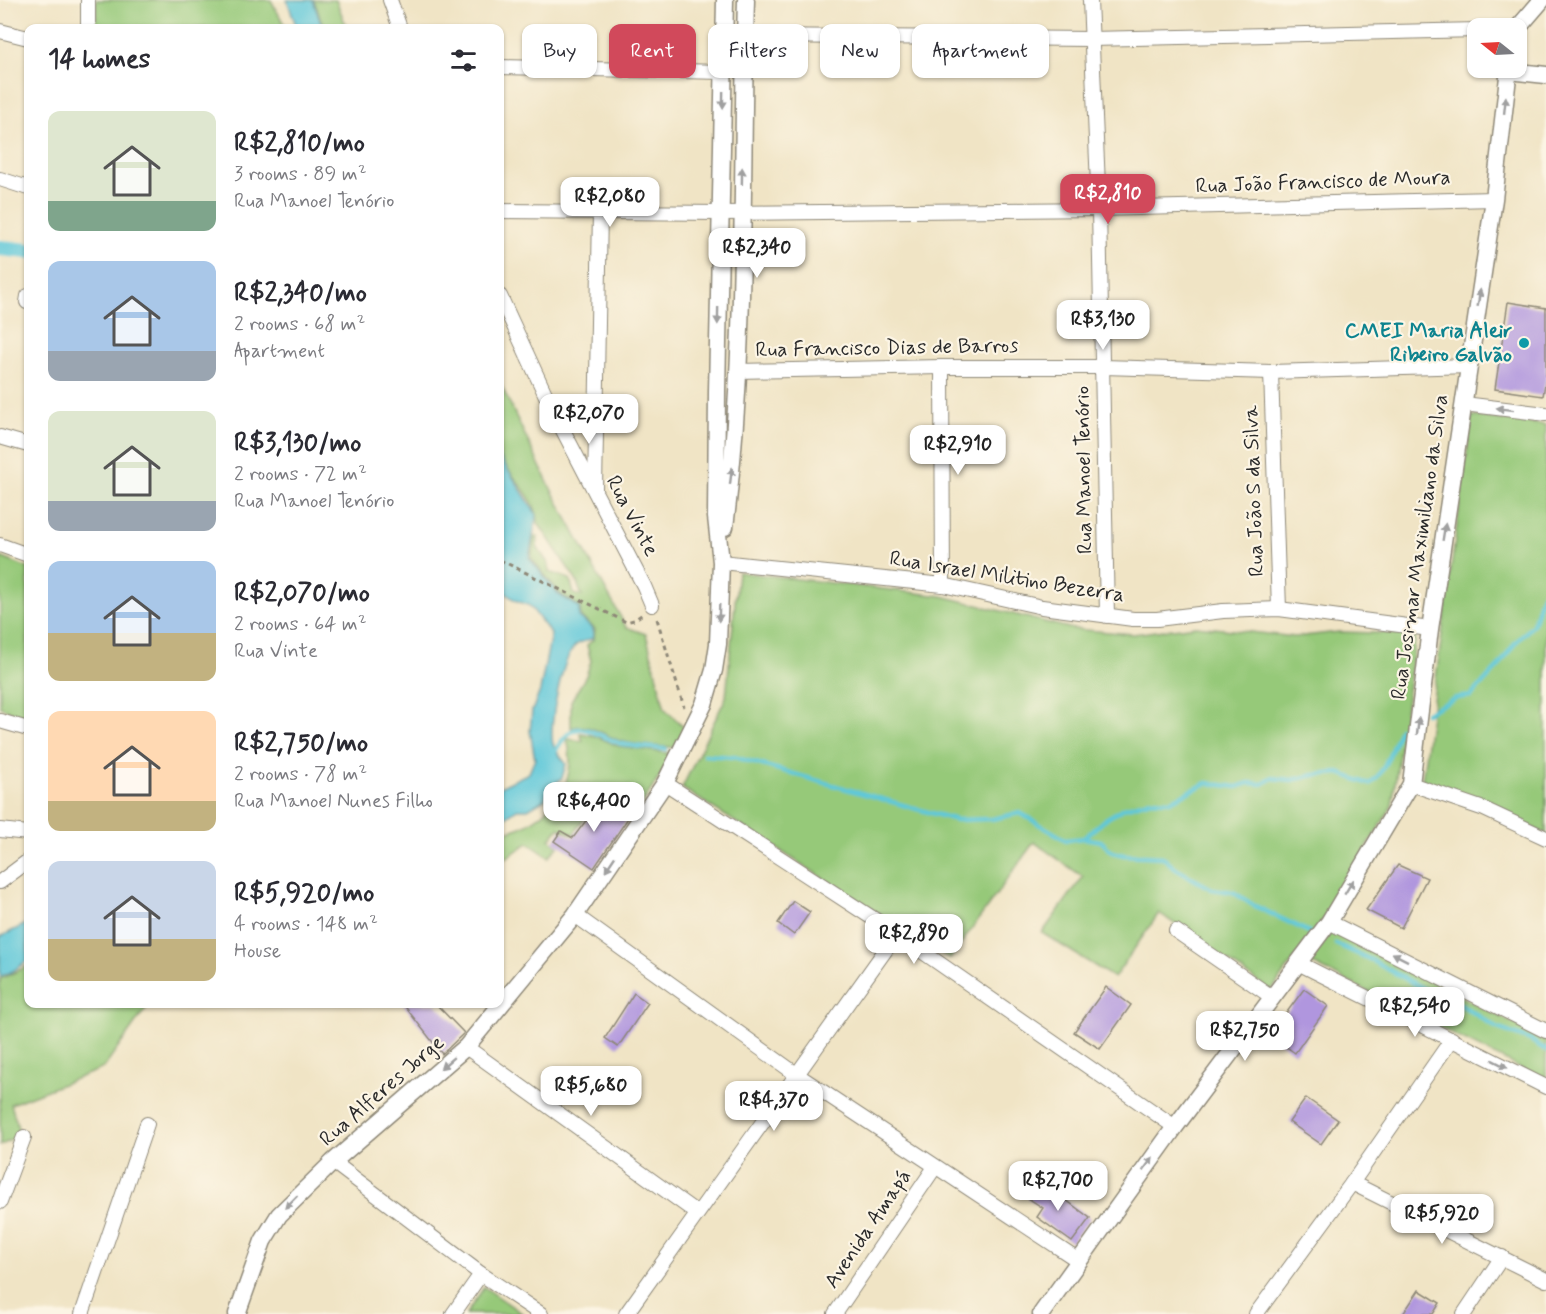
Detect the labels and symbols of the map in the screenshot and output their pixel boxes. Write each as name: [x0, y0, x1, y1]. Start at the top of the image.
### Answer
north arrow: [1467, 18, 1527, 78]
one-way arrow: [718, 91, 728, 110]
one-way arrow: [1500, 95, 1510, 114]
street label: Rua João Francisco de Moura: [1195, 164, 1451, 200]
one-way arrow: [738, 166, 747, 185]
pin: R$2,810: [1053, 174, 1163, 225]
pin: R$2,080: [555, 177, 665, 228]
pin: R$2,340: [702, 228, 812, 279]
one-way arrow: [1475, 288, 1484, 307]
pin: R$3,130: [1048, 300, 1158, 351]
one-way arrow: [713, 307, 723, 326]
place label: CMEI Maria Aleir Ribeiro Galvão: [1345, 317, 1512, 369]
street label: Rua Francisco Dias de Barros: [755, 332, 1019, 364]
marker: CMEI Maria Aleir Ribeiro Galvão: [1517, 336, 1531, 350]
street label: Rua Manoel Tenório: [1069, 386, 1099, 554]
street label: Rua Josimar Maximiliano da Silva: [1385, 393, 1455, 701]
pin: R$2,070: [534, 394, 644, 445]
street label: Rua João S da Silva: [1237, 404, 1271, 577]
one-way arrow: [1495, 404, 1514, 413]
pin: R$2,910: [903, 425, 1013, 476]
one-way arrow: [726, 466, 736, 485]
street label: Rua Vinte: [599, 471, 665, 561]
one-way arrow: [1440, 523, 1449, 542]
street label: Rua Israel Militino Bezerra: [888, 545, 1126, 609]
one-way arrow: [714, 603, 724, 622]
one-way arrow: [1413, 716, 1423, 735]
pin: R$6,400: [539, 782, 649, 833]
one-way arrow: [605, 856, 616, 872]
one-way arrow: [1344, 878, 1354, 895]
pin: R$2,890: [859, 914, 969, 965]
one-way arrow: [1391, 953, 1408, 962]
pin: R$2,540: [1360, 987, 1470, 1038]
pin: R$2,750: [1190, 1011, 1300, 1062]
street label: Rua Alferes Jorge: [314, 1029, 450, 1153]
one-way arrow: [439, 1057, 455, 1070]
one-way arrow: [1492, 1059, 1509, 1069]
pin: R$5,680: [536, 1066, 646, 1117]
pin: R$4,370: [719, 1081, 829, 1132]
one-way arrow: [1142, 1157, 1154, 1172]
pin: R$2,700: [1003, 1161, 1113, 1212]
street label: Avenida Amapá: [818, 1164, 918, 1294]
pin: R$5,920: [1387, 1194, 1497, 1245]
one-way arrow: [284, 1195, 298, 1209]

